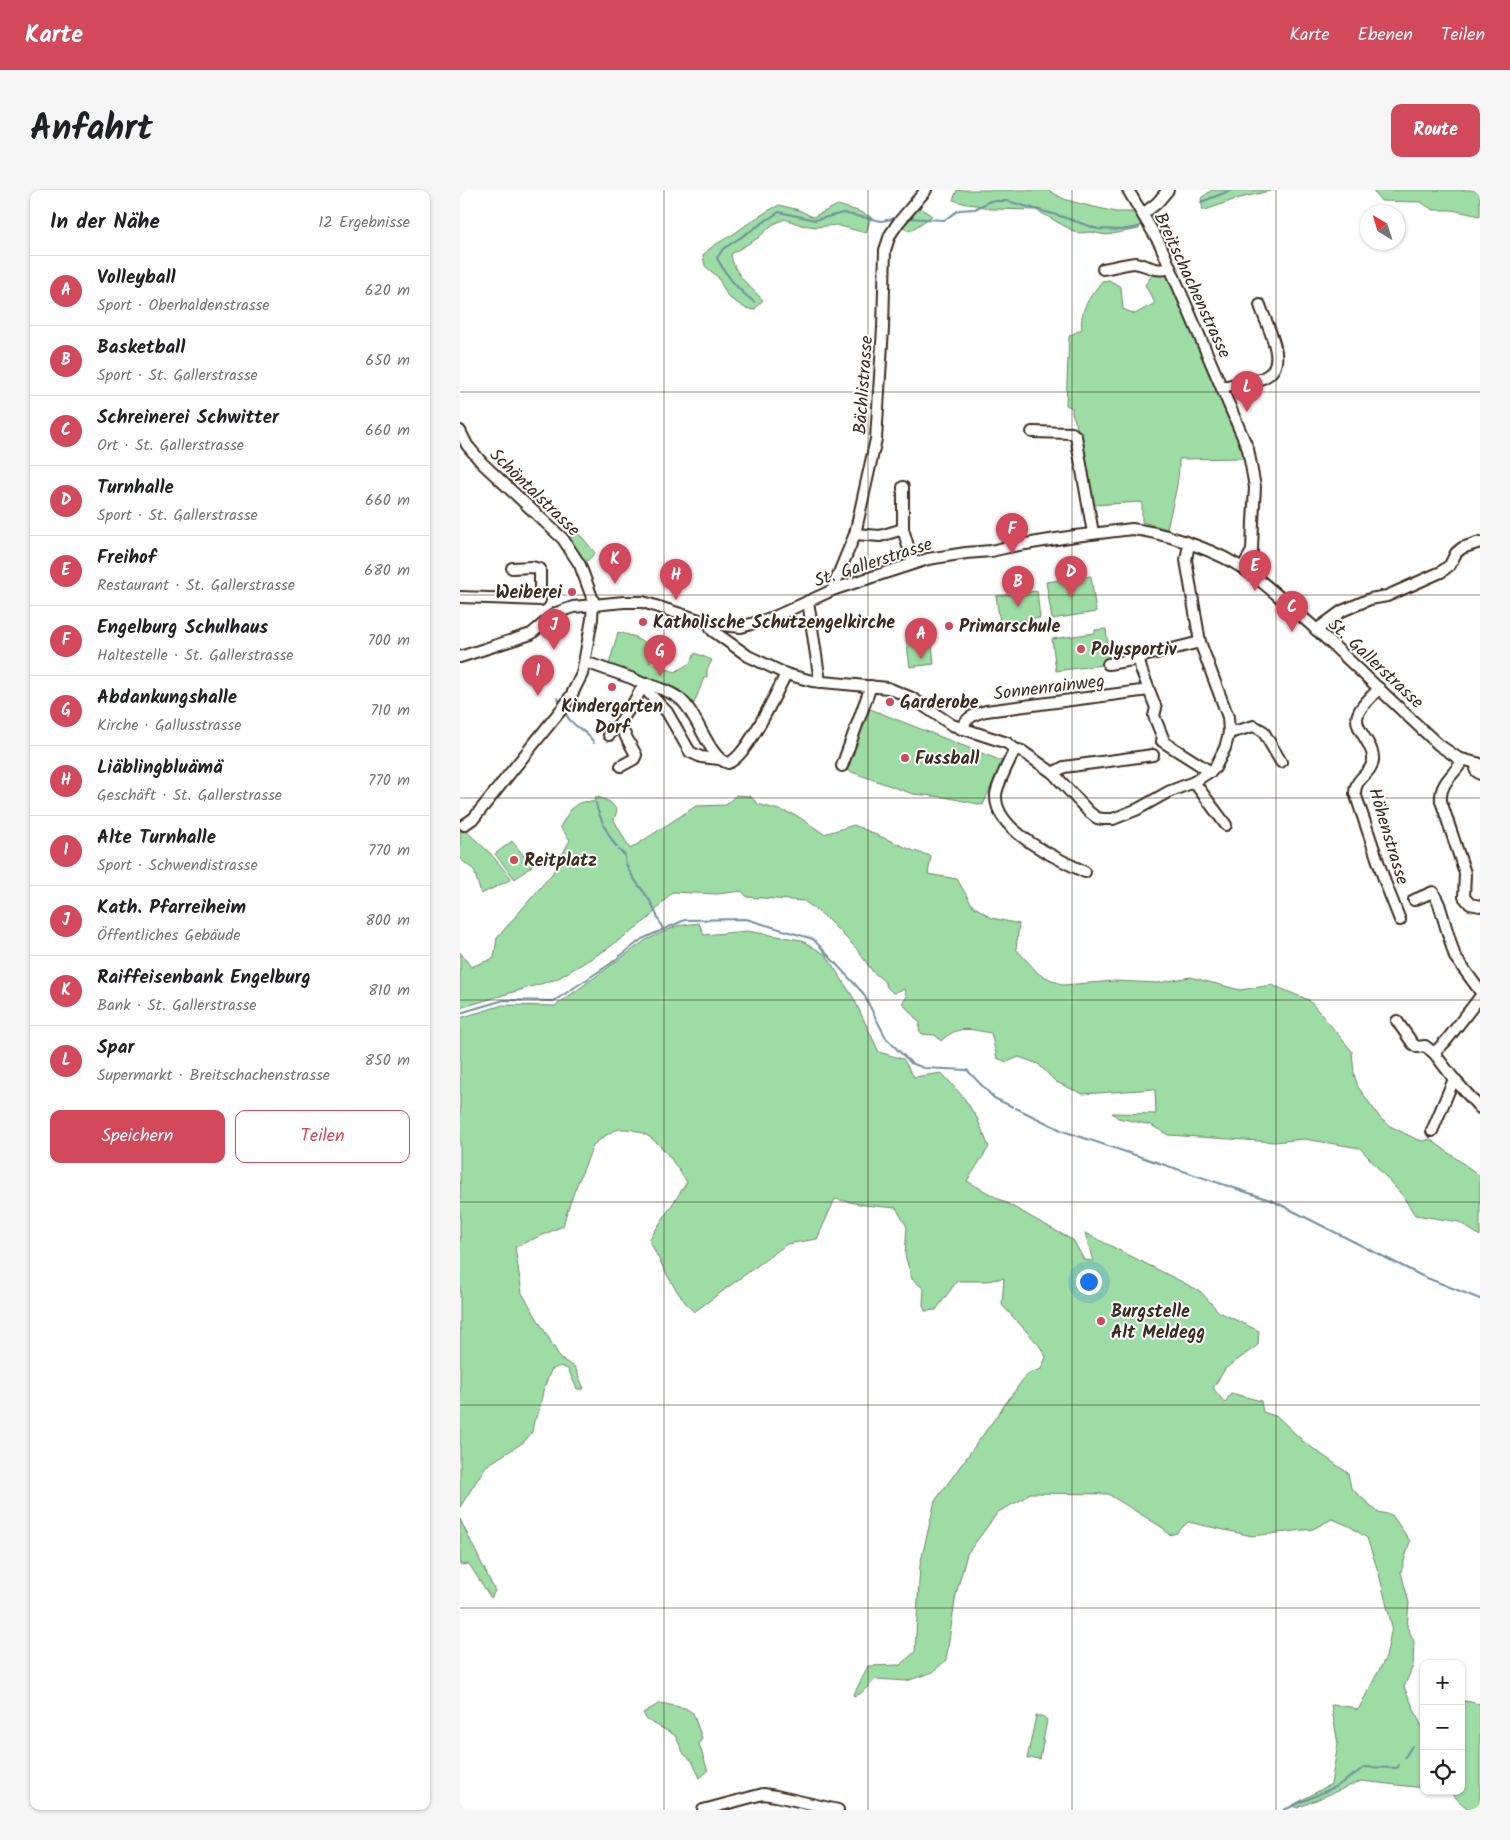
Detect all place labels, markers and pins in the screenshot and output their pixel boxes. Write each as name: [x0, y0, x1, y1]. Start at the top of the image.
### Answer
pin: L: [1231, 371, 1263, 412]
pin: F: [996, 513, 1028, 554]
pin: K: [599, 543, 631, 584]
pin: E: [1239, 550, 1271, 591]
pin: D: [1055, 556, 1087, 597]
pin: H: [660, 559, 692, 600]
pin: B: [1002, 566, 1034, 607]
place label: Weiberei: [495, 579, 562, 608]
marker: Weiberei: [566, 586, 578, 598]
pin: C: [1276, 591, 1308, 632]
pin: J: [538, 609, 570, 650]
place label: Katholische Schutzengelkirche: [653, 609, 895, 638]
place label: Primarschule: [959, 613, 1060, 642]
marker: Katholische Schutzengelkirche: [637, 616, 649, 628]
pin: A: [905, 618, 937, 659]
marker: Primarschule: [943, 620, 955, 632]
pin: G: [644, 635, 676, 676]
place label: Polysportiv: [1091, 636, 1178, 665]
marker: Polysportiv: [1075, 643, 1087, 655]
pin: I: [522, 655, 554, 696]
marker: Kindergarten Dorf: [606, 681, 618, 693]
place label: Garderobe: [900, 689, 979, 718]
place label: Kindergarten Dorf: [561, 693, 663, 743]
marker: Garderobe: [884, 696, 896, 708]
place label: Fussball: [915, 745, 979, 774]
marker: Fussball: [899, 752, 911, 764]
place label: Reitplatz: [524, 847, 597, 876]
marker: Reitplatz: [508, 854, 520, 866]
place label: Burgstelle Alt Meldegg: [1111, 1298, 1205, 1348]
marker: Burgstelle Alt Meldegg: [1095, 1315, 1107, 1327]

